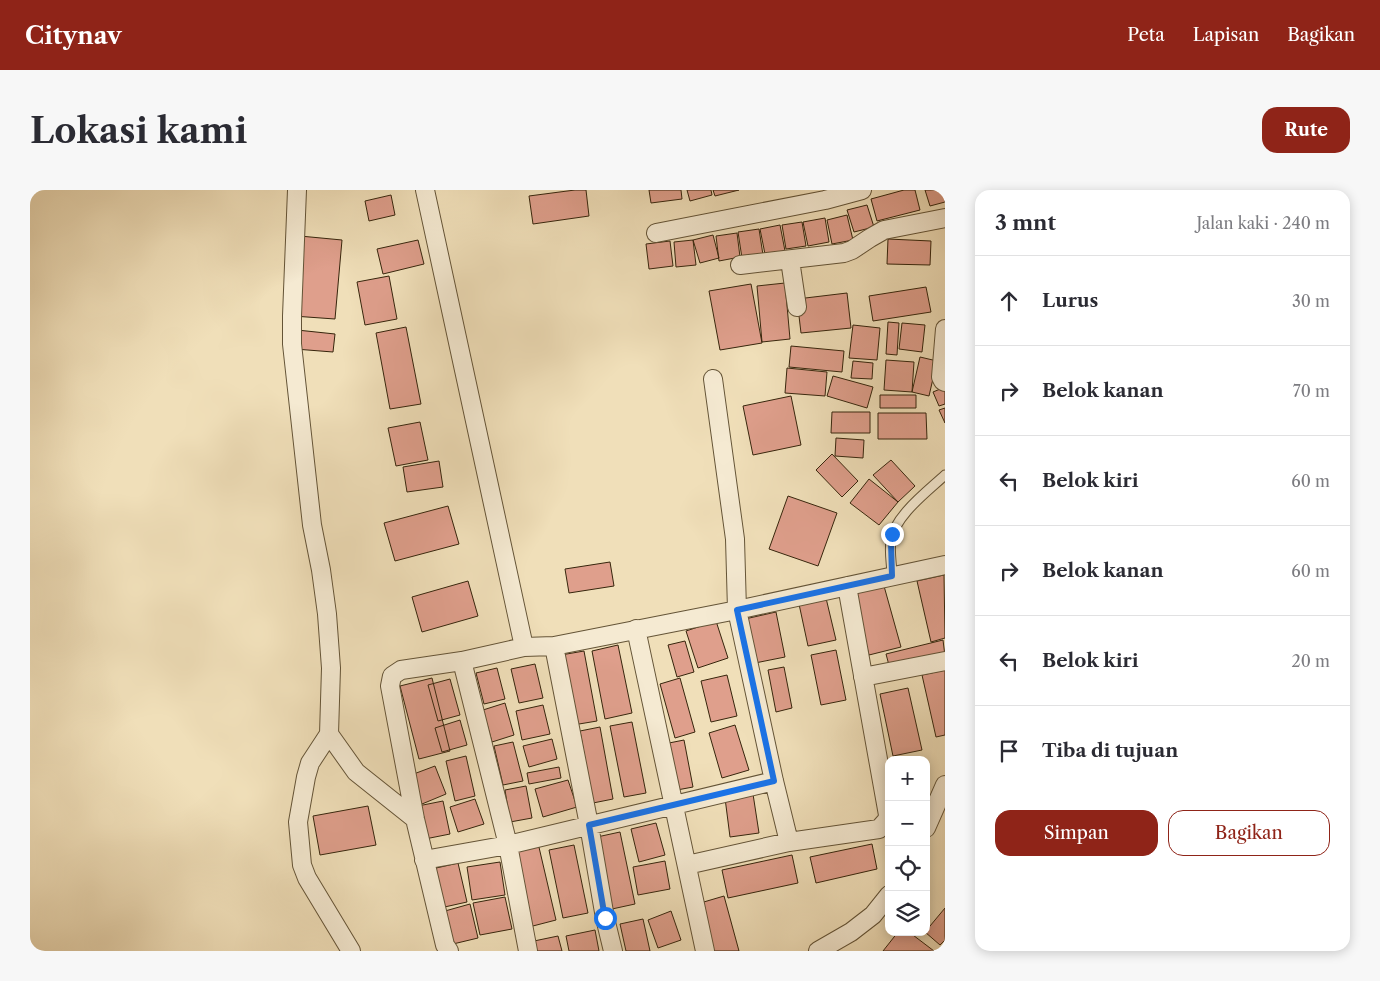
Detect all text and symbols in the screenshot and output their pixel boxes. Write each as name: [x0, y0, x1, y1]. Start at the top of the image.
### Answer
text: Citynav: [25, 21, 122, 50]
text: Peta: [1127, 24, 1165, 46]
text: Lapisan: [1193, 24, 1259, 46]
text: Bagikan: [1287, 24, 1355, 46]
button: Rute: [1262, 107, 1350, 153]
text: Lokasi kami: [30, 109, 247, 152]
text: 3 mnt: [995, 210, 1056, 235]
text: Jalan kaki · 240 m: [1196, 213, 1330, 233]
icon: ahead: [995, 287, 1023, 315]
text: Lurus: [1042, 289, 1098, 312]
text: 30 m: [1292, 291, 1330, 311]
icon: right: [995, 377, 1023, 405]
text: Belok kanan: [1042, 379, 1164, 402]
text: 70 m: [1293, 381, 1330, 401]
icon: left: [995, 467, 1023, 495]
text: Belok kiri: [1042, 469, 1139, 492]
text: 60 m: [1291, 471, 1330, 491]
route end: [881, 523, 904, 546]
icon: right: [995, 557, 1023, 585]
text: Belok kanan: [1042, 559, 1164, 582]
text: 60 m: [1291, 561, 1330, 581]
icon: left: [995, 647, 1023, 675]
text: Belok kiri: [1042, 649, 1139, 672]
text: 20 m: [1291, 651, 1330, 671]
icon: arrive: [995, 737, 1023, 765]
text: Tiba di tujuan: [1042, 739, 1178, 762]
map controls: [885, 756, 930, 936]
button: +: [885, 756, 930, 801]
button: −: [885, 801, 930, 846]
button: Simpan: [995, 810, 1158, 856]
button: Bagikan: [1168, 810, 1330, 856]
button: locate: [885, 846, 930, 891]
button: layers: [885, 891, 930, 936]
route start: [594, 907, 617, 930]

